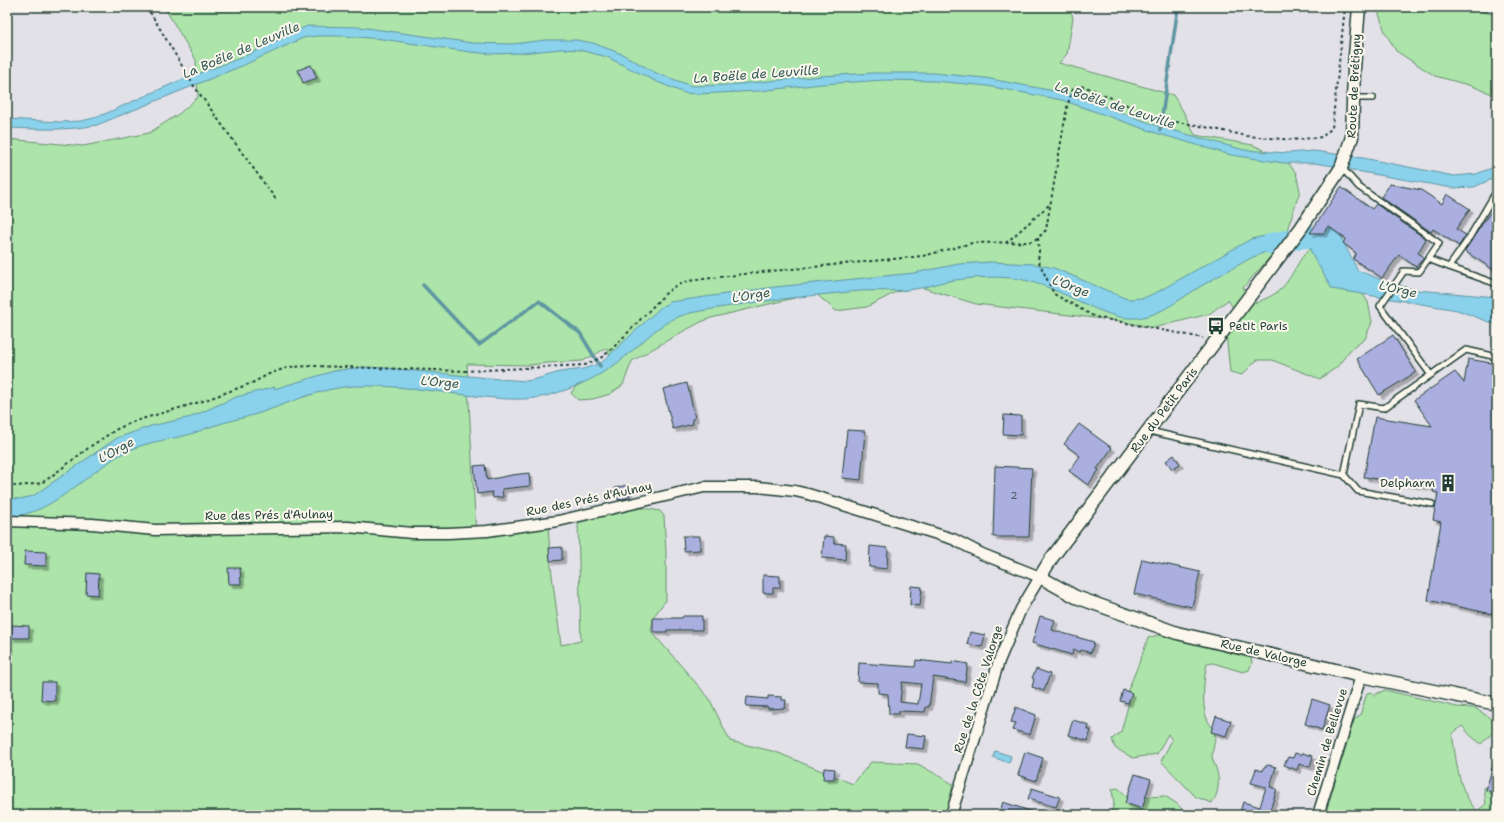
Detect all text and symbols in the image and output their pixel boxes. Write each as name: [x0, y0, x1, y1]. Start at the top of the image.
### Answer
water label: La Boële de Leuville: [180, 18, 302, 82]
street label: Route de Brétigny: [1343, 33, 1365, 139]
water label: La Boële de Leuville: [693, 61, 819, 87]
water label: La Boële de Leuville: [1052, 77, 1178, 133]
water label: L'Orge: [1050, 271, 1092, 301]
water label: L'Orge: [1377, 276, 1419, 302]
water label: L'Orge: [731, 284, 771, 306]
bus stop icon: Petit Paris: [1206, 316, 1226, 336]
place label: Petit Paris: [1229, 318, 1288, 334]
street label: Rue du Petit Paris: [1127, 364, 1201, 456]
water label: L'Orge: [420, 372, 460, 392]
water label: L'Orge: [95, 433, 137, 467]
building icon: Delpharm: [1438, 473, 1458, 493]
place label: Delpharm: [1380, 475, 1435, 491]
street label: Rue des Prés d'Aulnay: [525, 478, 654, 520]
house number: 2: [1011, 489, 1018, 502]
street label: Rue des Prés d'Aulnay: [205, 506, 333, 524]
street label: Rue de la Côte Valorge: [950, 623, 1006, 755]
street label: Rue de Valorge: [1219, 635, 1309, 671]
street label: Chemin de Bellevue: [1303, 686, 1351, 798]

